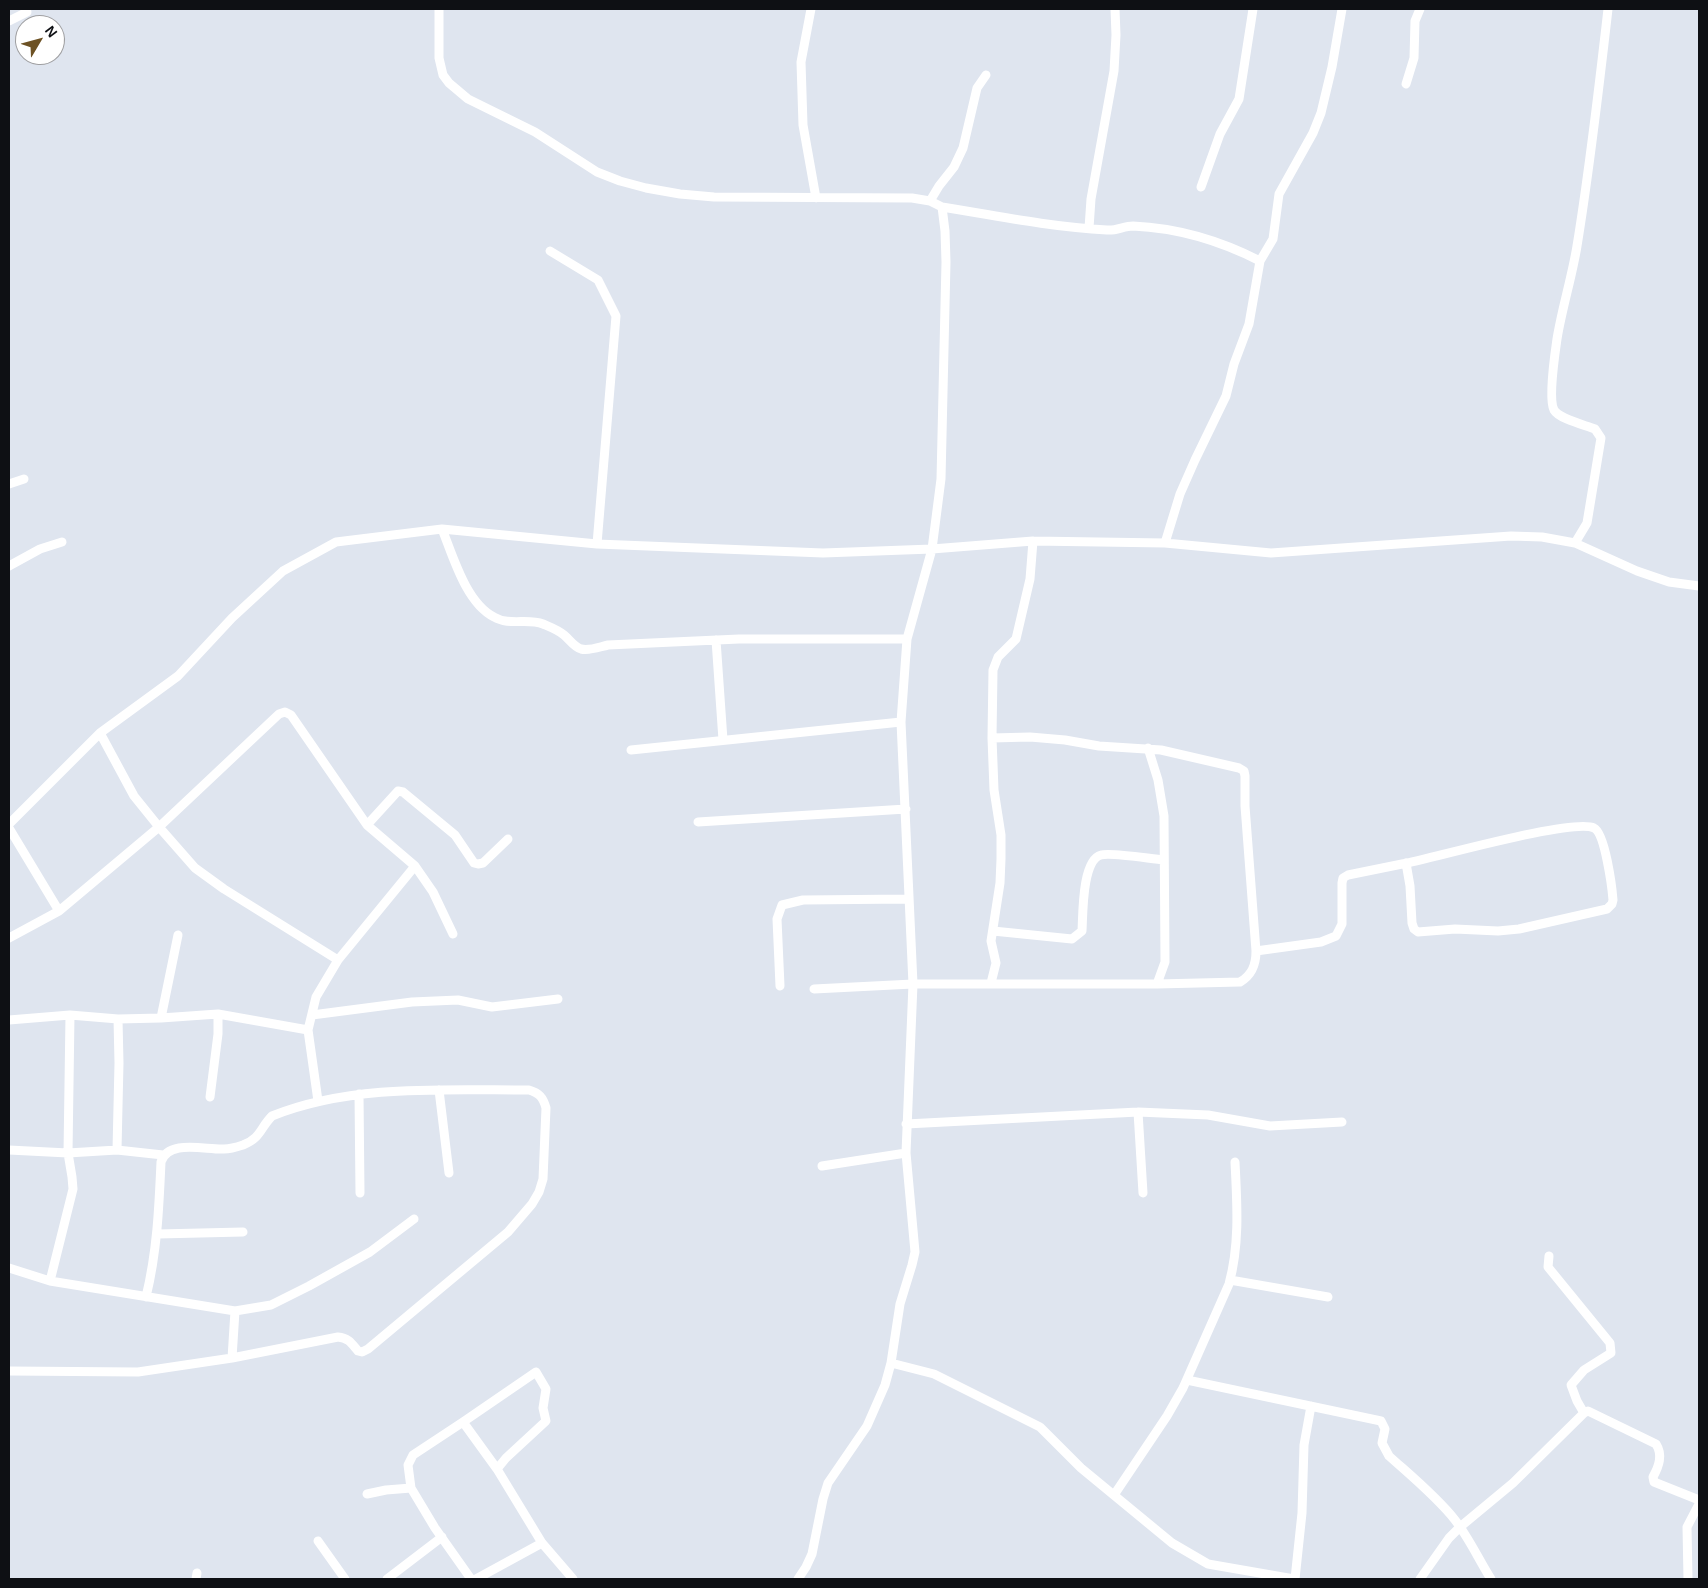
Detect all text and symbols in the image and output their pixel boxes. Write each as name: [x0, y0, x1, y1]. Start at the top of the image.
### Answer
north arrow: [15, 15, 65, 65]
text: N: [42, 23, 61, 40]

